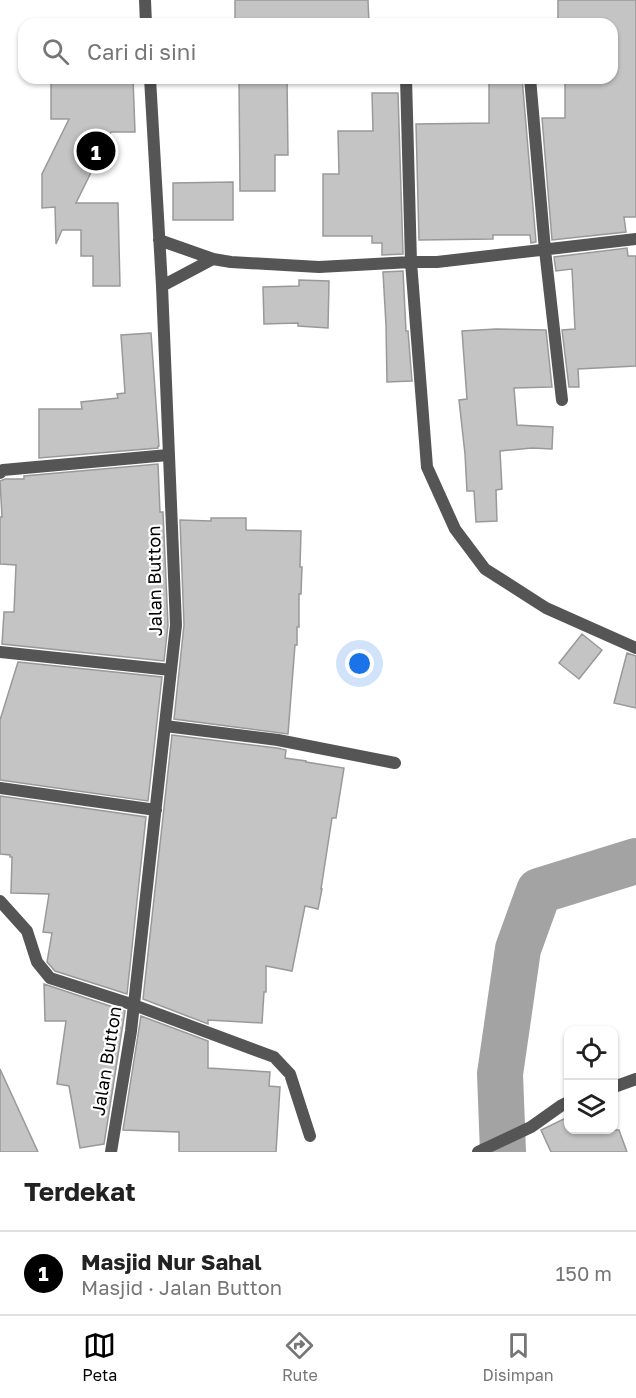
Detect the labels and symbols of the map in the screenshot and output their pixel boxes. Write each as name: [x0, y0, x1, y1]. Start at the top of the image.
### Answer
pin: 1: [76, 128, 116, 174]
street label: Jalan Button: [142, 525, 166, 637]
your location: [345, 649, 374, 678]
street label: Jalan Button: [86, 1004, 126, 1117]

